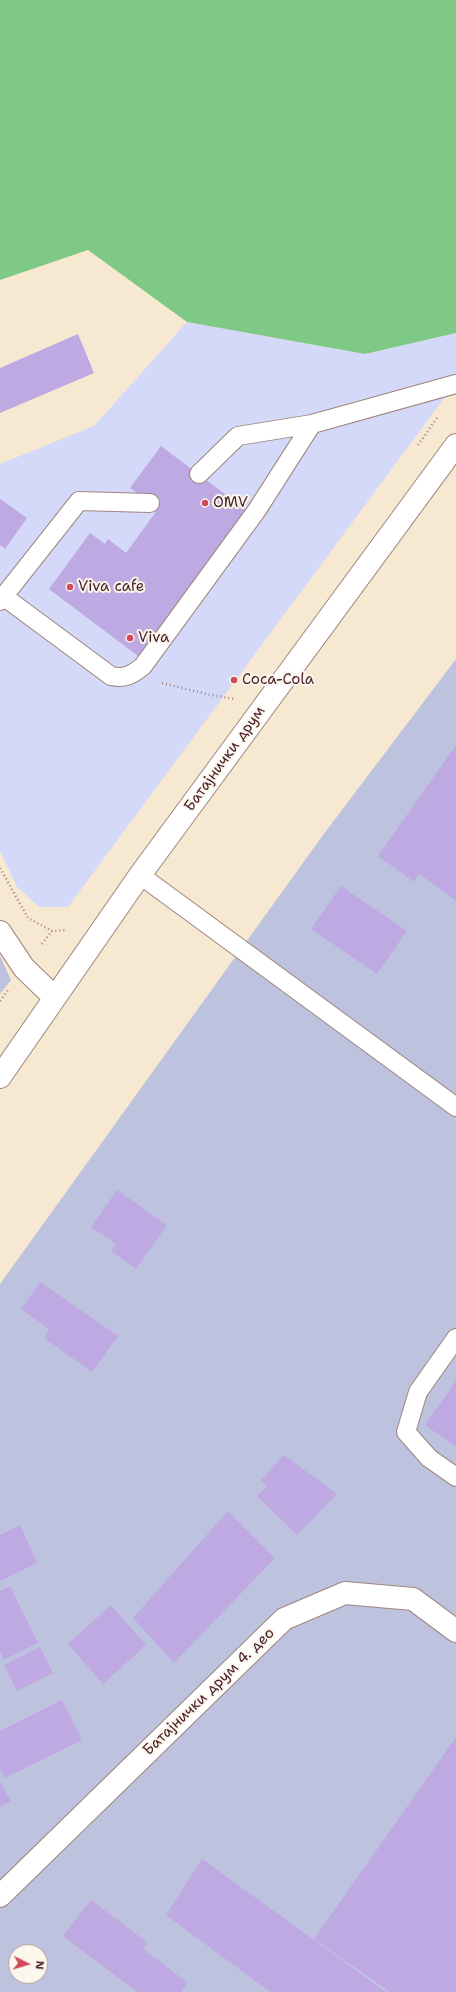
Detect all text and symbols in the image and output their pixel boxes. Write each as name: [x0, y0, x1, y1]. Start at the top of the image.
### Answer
place label: OMV: [213, 494, 248, 512]
marker: OMV: [200, 498, 210, 508]
place label: Viva cafe: [78, 578, 144, 596]
marker: Viva cafe: [65, 582, 75, 592]
place label: Viva: [138, 629, 169, 647]
marker: Viva: [125, 633, 135, 643]
place label: Coca-Cola: [242, 671, 314, 689]
marker: Coca-Cola: [229, 675, 239, 685]
street label: Батајнички друм: [181, 703, 269, 815]
street label: Батајнички друм 4. део: [140, 1624, 278, 1760]
north arrow: [8, 1944, 48, 1984]
text: N: [32, 1960, 47, 1970]

